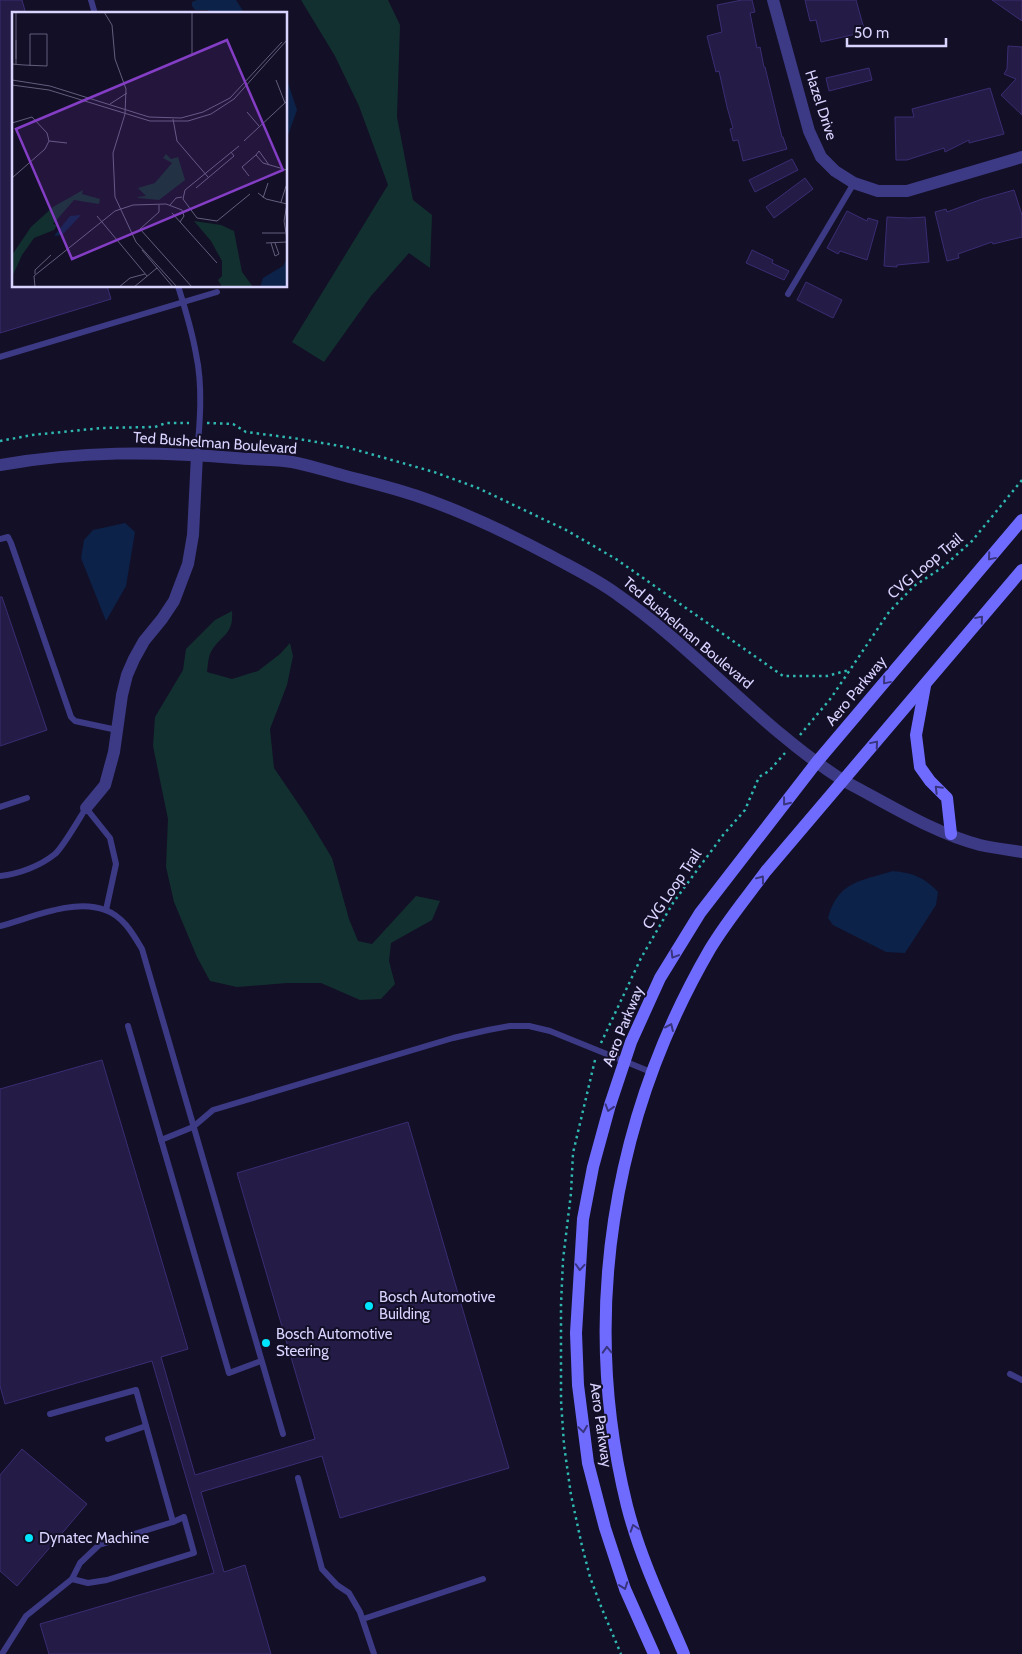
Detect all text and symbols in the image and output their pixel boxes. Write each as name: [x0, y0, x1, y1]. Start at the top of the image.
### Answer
inset map: [12, 12, 288, 288]
scale bar: [847, 15, 946, 47]
text: 50 m: [854, 24, 889, 42]
street label: Hazel Drive: [801, 68, 841, 143]
street label: Ted Bushelman Boulevard: [133, 428, 297, 458]
street label: CVG Loop Trail: [884, 529, 967, 603]
one-way arrow: [987, 551, 996, 560]
street label: Ted Bushelman Boulevard: [619, 573, 757, 693]
one-way arrow: [974, 616, 983, 625]
street label: Aero Parkway: [822, 652, 891, 729]
one-way arrow: [883, 675, 891, 684]
one-way arrow: [870, 740, 879, 749]
one-way arrow: [935, 786, 944, 795]
one-way arrow: [783, 796, 792, 806]
street label: CVG Loop Trail: [639, 845, 706, 932]
one-way arrow: [755, 875, 764, 884]
one-way arrow: [671, 950, 681, 959]
street label: Aero Parkway: [599, 983, 647, 1069]
one-way arrow: [663, 1023, 674, 1032]
one-way arrow: [605, 1103, 615, 1111]
one-way arrow: [574, 1263, 585, 1271]
place label: Bosch Automotive Building: [379, 1288, 496, 1323]
marker: Bosch Automotive Building: [363, 1300, 375, 1312]
place label: Bosch Automotive Steering: [276, 1325, 393, 1360]
marker: Bosch Automotive Steering: [260, 1337, 272, 1349]
one-way arrow: [601, 1346, 612, 1354]
street label: Aero Parkway: [586, 1382, 616, 1469]
one-way arrow: [577, 1425, 588, 1433]
one-way arrow: [630, 1524, 640, 1532]
place label: Dynatec Machine: [39, 1529, 150, 1547]
marker: Dynatec Machine: [23, 1532, 35, 1544]
one-way arrow: [618, 1581, 628, 1590]

